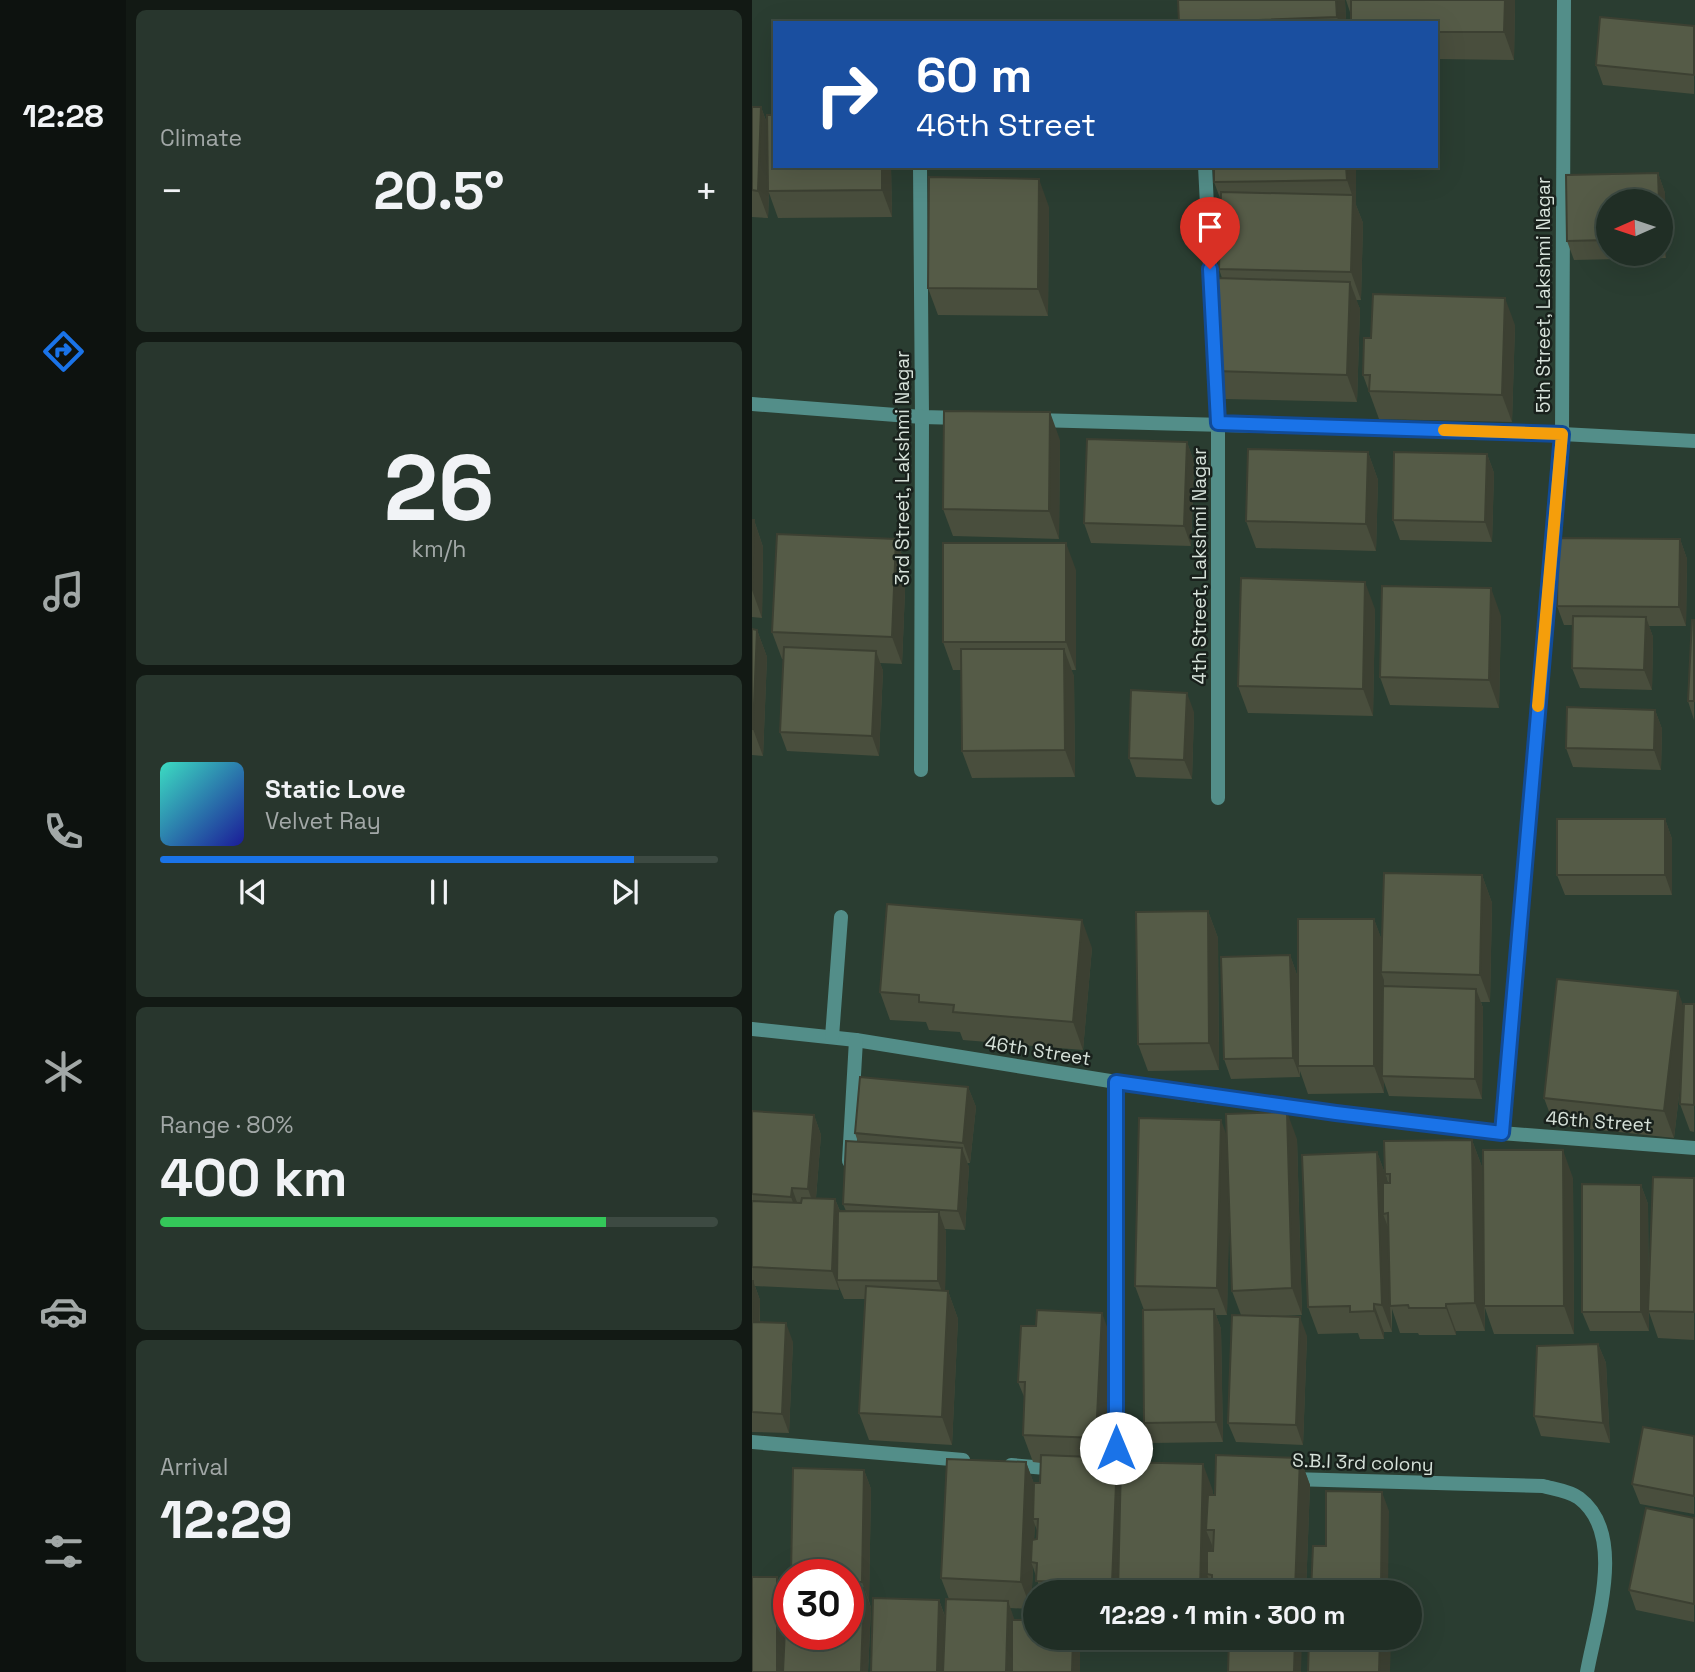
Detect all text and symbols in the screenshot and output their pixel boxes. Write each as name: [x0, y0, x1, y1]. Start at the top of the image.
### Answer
text: 60 m: [916, 44, 1032, 106]
icon: right: [801, 49, 892, 140]
text: 12:28: [22, 96, 104, 136]
text: 46th Street: [916, 105, 1096, 145]
text: Climate: [160, 123, 242, 153]
text: 20.5°: [373, 158, 505, 224]
text: −: [160, 167, 184, 215]
text: +: [694, 167, 718, 215]
street label: 5th Street, Lakshmi Nagar: [1531, 177, 1556, 413]
north arrow: [1596, 189, 1672, 266]
map controls: [1596, 189, 1673, 266]
pin: [1180, 197, 1240, 269]
icon: arrive: [1191, 208, 1229, 246]
icon: directions: [39, 327, 88, 376]
street label: 3rd Street, Lakshmi Nagar: [890, 351, 915, 585]
text: 26: [384, 430, 494, 547]
street label: 4th Street, Lakshmi Nagar: [1187, 448, 1212, 684]
text: km/h: [412, 534, 466, 564]
icon: music: [39, 567, 88, 616]
text: Static Love: [265, 772, 406, 806]
text: Velvet Ray: [265, 806, 381, 836]
icon: phone: [39, 807, 88, 856]
icon: previous: [234, 873, 272, 911]
icon: pause: [420, 873, 458, 911]
icon: next: [606, 873, 644, 911]
street label: 46th Street: [983, 1030, 1093, 1071]
icon: climate: [39, 1047, 88, 1096]
street label: 46th Street: [1545, 1105, 1653, 1138]
text: Range · 80%: [160, 1110, 293, 1140]
text: 400 km: [160, 1145, 347, 1211]
icon: car: [39, 1287, 88, 1336]
position arrow: [1079, 1411, 1153, 1485]
street label: S.B.I 3rd colony: [1292, 1448, 1434, 1477]
text: Arrival: [160, 1452, 228, 1482]
text: 12:29: [160, 1487, 293, 1553]
icon: filters: [39, 1527, 88, 1576]
speed limit sign: 30: [773, 1559, 864, 1650]
text: 12:29 · 1 min · 300 m: [1100, 1598, 1345, 1632]

